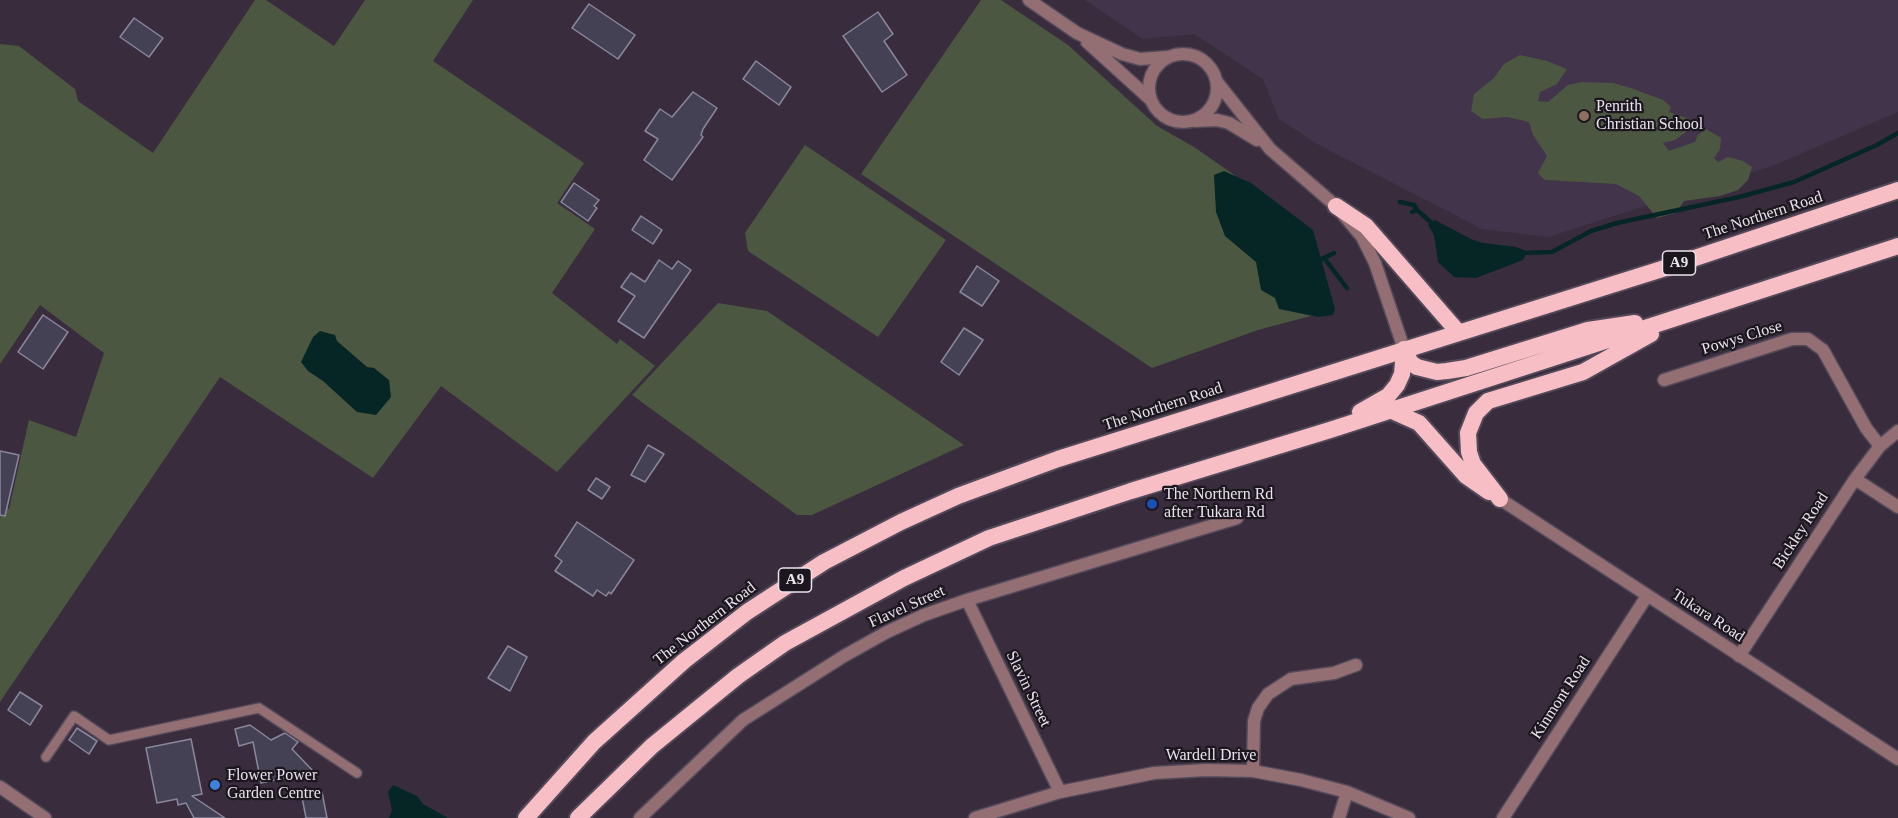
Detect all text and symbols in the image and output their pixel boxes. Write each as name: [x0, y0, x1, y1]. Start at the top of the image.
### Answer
place label: Penrith Christian School: [1596, 97, 1703, 135]
marker: Penrith Christian School: [1577, 109, 1591, 123]
street label: The Northern Road: [1701, 188, 1825, 244]
road number: A9: [1662, 251, 1696, 275]
street label: Powys Close: [1699, 317, 1785, 359]
street label: The Northern Road: [1101, 379, 1225, 435]
place label: The Northern Rd after Tukara Rd: [1164, 485, 1273, 523]
street label: Bickley Road: [1769, 489, 1833, 573]
marker: The Northern Rd after Tukara Rd: [1145, 497, 1159, 511]
road number: A9: [778, 568, 812, 592]
street label: The Northern Road: [650, 578, 760, 670]
street label: Flavel Street: [866, 582, 948, 632]
street label: Tukara Road: [1668, 585, 1748, 647]
street label: Slavin Street: [1001, 648, 1055, 730]
street label: Kinmont Road: [1527, 653, 1595, 743]
street label: Wardell Drive: [1166, 746, 1256, 766]
place label: Flower Power Garden Centre: [227, 766, 321, 804]
marker: Flower Power Garden Centre: [208, 778, 222, 792]

